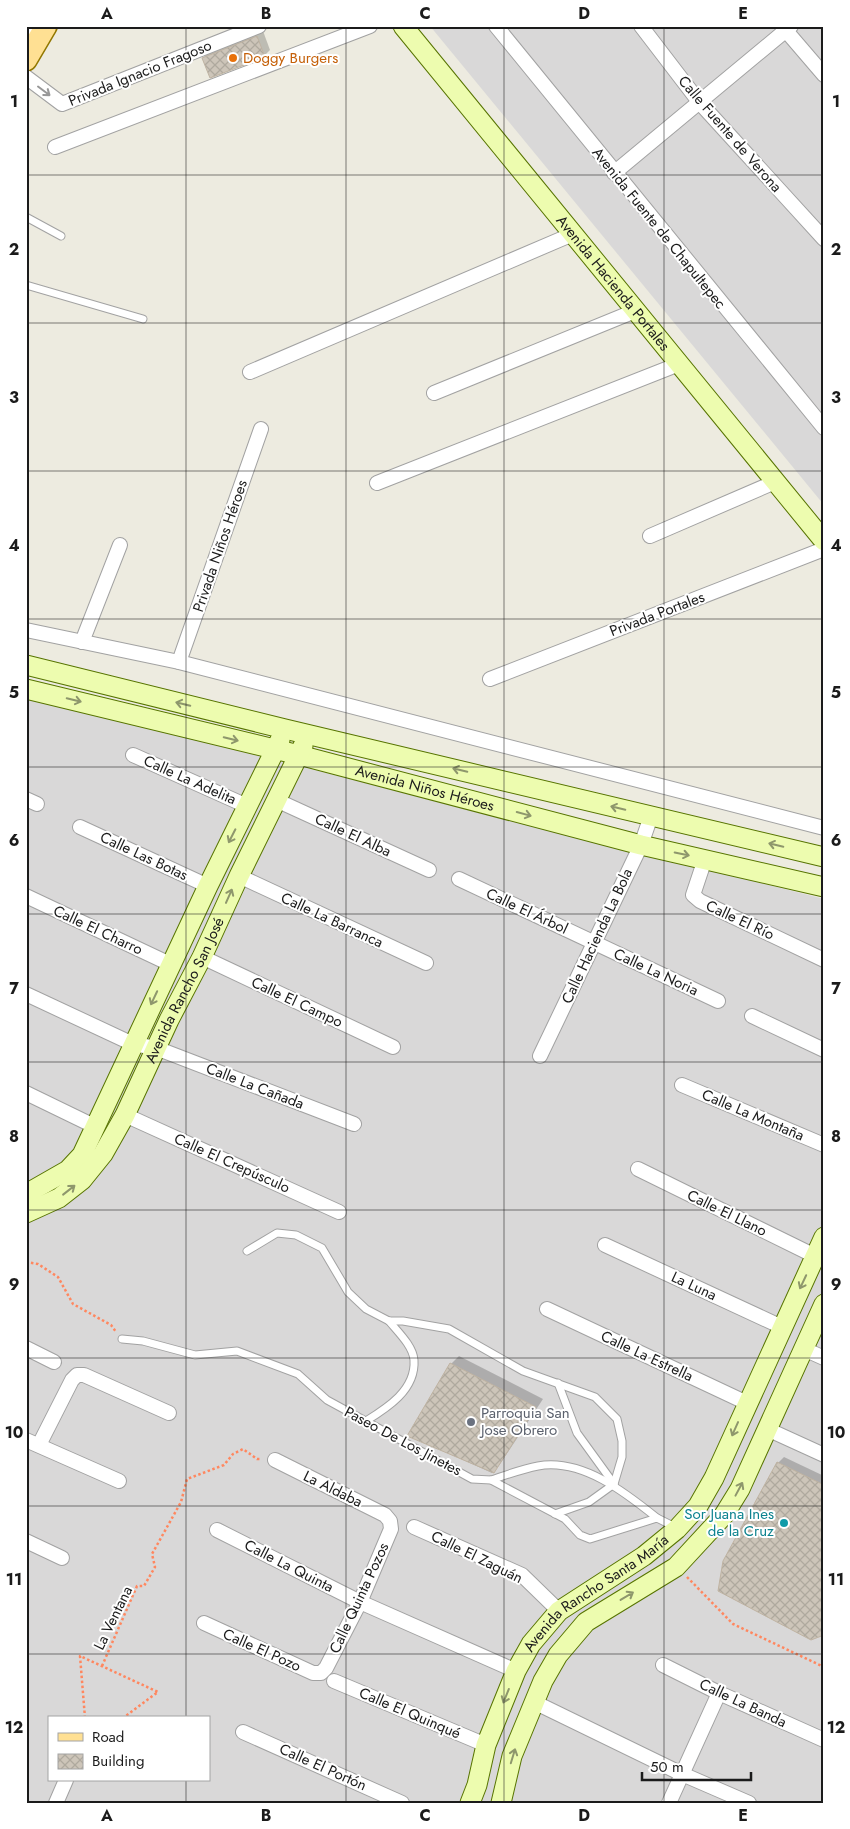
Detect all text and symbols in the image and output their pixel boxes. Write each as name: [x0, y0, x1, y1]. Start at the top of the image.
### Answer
text: A: [100, 2, 113, 25]
text: B: [261, 2, 271, 25]
text: C: [419, 2, 431, 25]
text: D: [578, 2, 590, 25]
text: E: [738, 2, 748, 25]
street label: Privada Ignacio Fragoso: [65, 34, 215, 112]
place label: Doggy Burgers: [243, 47, 338, 69]
marker: Doggy Burgers: [227, 52, 239, 64]
street label: Calle Fuente de Verona: [673, 71, 787, 197]
one-way arrow: [37, 85, 50, 96]
text: 1: [10, 90, 18, 113]
text: 1: [832, 90, 840, 113]
street label: Avenida Fuente de Chapultepec: [587, 142, 731, 314]
street label: Avenida Hacienda Portales: [551, 210, 675, 356]
text: 2: [9, 238, 19, 261]
text: 2: [831, 238, 841, 261]
text: 3: [9, 386, 19, 409]
text: 3: [831, 386, 841, 409]
street label: Privada Niños Héroes: [187, 477, 253, 615]
text: 4: [8, 534, 20, 557]
text: 4: [830, 534, 842, 557]
street label: Privada Portales: [606, 586, 708, 642]
text: 5: [9, 681, 19, 704]
text: 5: [831, 681, 841, 704]
one-way arrow: [65, 696, 81, 705]
one-way arrow: [175, 699, 191, 708]
one-way arrow: [223, 735, 239, 744]
street label: Calle La Adelita: [140, 750, 240, 810]
street label: Avenida Niños Héroes: [353, 759, 497, 817]
one-way arrow: [453, 765, 469, 774]
one-way arrow: [611, 803, 627, 812]
street label: Calle El Alba: [311, 808, 395, 862]
one-way arrow: [516, 810, 532, 820]
street label: Calle Las Botas: [97, 826, 191, 886]
one-way arrow: [227, 828, 237, 843]
text: 6: [9, 829, 19, 852]
text: 6: [831, 829, 841, 852]
one-way arrow: [769, 840, 785, 849]
one-way arrow: [673, 850, 689, 859]
street label: Calle Hacienda La Bola: [556, 865, 638, 1007]
street label: Calle El Árbol: [482, 882, 572, 940]
street label: Calle La Barranca: [277, 887, 387, 953]
one-way arrow: [225, 889, 235, 904]
street label: Calle El Río: [702, 895, 778, 945]
street label: Calle El Charro: [50, 900, 146, 960]
street label: Avenida Rancho San José: [140, 913, 230, 1067]
street label: Calle La Noria: [610, 943, 702, 1001]
street label: Calle El Campo: [248, 971, 346, 1033]
text: 7: [9, 977, 19, 1000]
text: 7: [831, 977, 841, 1000]
one-way arrow: [149, 990, 159, 1005]
street label: Calle La Cañada: [203, 1057, 307, 1115]
street label: Calle La Montaña: [698, 1084, 808, 1146]
text: 8: [9, 1125, 19, 1148]
text: 8: [831, 1125, 841, 1148]
street label: Calle El Crepúsculo: [170, 1128, 294, 1198]
street label: Calle El Llano: [683, 1184, 771, 1242]
one-way arrow: [62, 1185, 75, 1196]
street label: La Luna: [668, 1266, 720, 1306]
text: 9: [9, 1273, 19, 1296]
text: 9: [831, 1273, 841, 1296]
one-way arrow: [798, 1274, 808, 1289]
street label: Calle La Estrella: [597, 1325, 697, 1387]
street label: Paseo De Los Jinetes: [341, 1401, 465, 1481]
place label: Parroquia San Jose Obrero: [479, 1402, 570, 1441]
marker: Parroquia San Jose Obrero: [465, 1416, 477, 1428]
text: 10: [5, 1421, 23, 1444]
one-way arrow: [730, 1421, 740, 1436]
text: 10: [827, 1421, 845, 1444]
street label: La Aldaba: [300, 1465, 366, 1513]
one-way arrow: [735, 1482, 744, 1497]
place label: Sor Juana Ines de la Cruz: [684, 1503, 774, 1542]
marker: Sor Juana Ines de la Cruz: [778, 1517, 790, 1529]
street label: Calle El Zaguán: [427, 1525, 527, 1589]
street label: Avenida Rancho Santa María: [518, 1529, 673, 1656]
street label: Calle La Quinta: [241, 1534, 337, 1598]
street label: Calle Quinta Pozos: [324, 1539, 394, 1657]
text: 11: [6, 1568, 22, 1591]
text: 11: [828, 1568, 844, 1591]
street label: La Ventana: [88, 1582, 138, 1654]
one-way arrow: [620, 1591, 634, 1601]
street label: Calle El Pozo: [219, 1623, 305, 1677]
street label: Calle La Banda: [696, 1673, 790, 1733]
street label: Calle El Quinqué: [356, 1682, 464, 1744]
one-way arrow: [500, 1688, 510, 1703]
text: 12: [5, 1716, 23, 1739]
legend: [48, 1716, 210, 1782]
text: 12: [827, 1716, 845, 1739]
text: Road: [92, 1726, 124, 1748]
street label: Calle El Portón: [276, 1738, 370, 1796]
one-way arrow: [509, 1748, 519, 1764]
scale bar: [642, 1749, 751, 1781]
text: Building: [92, 1750, 144, 1772]
text: 50 m: [650, 1756, 684, 1778]
text: A: [100, 1804, 113, 1827]
text: B: [261, 1804, 271, 1827]
text: C: [419, 1804, 431, 1827]
text: D: [578, 1804, 590, 1827]
text: E: [738, 1804, 748, 1827]

